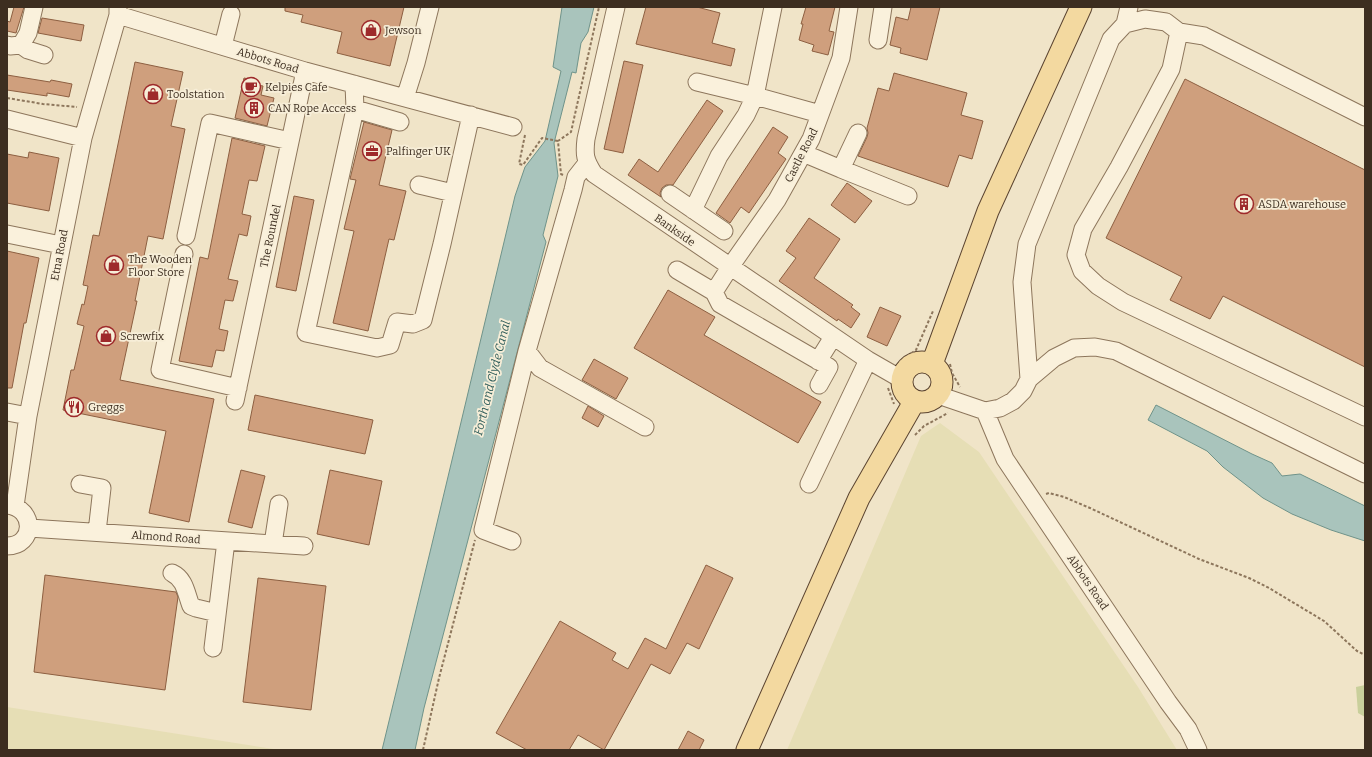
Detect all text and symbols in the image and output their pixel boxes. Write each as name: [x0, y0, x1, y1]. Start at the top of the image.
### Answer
shop icon: Jewson: [360, 19, 382, 41]
place label: Jewson: [384, 24, 421, 37]
street label: Abbots Road: [235, 45, 301, 76]
cafe icon: Kelpies Cafe: [240, 76, 262, 98]
place label: Kelpies Cafe: [265, 81, 327, 94]
shop icon: Toolstation: [142, 83, 164, 105]
place label: Toolstation: [167, 88, 224, 101]
building icon: CAN Rope Access: [243, 97, 265, 119]
place label: CAN Rope Access: [268, 102, 356, 115]
street label: Castle Road: [782, 125, 821, 185]
office icon: Palfinger UK: [361, 140, 383, 162]
place label: Palfinger UK: [386, 145, 451, 158]
building icon: ASDA warehouse: [1233, 193, 1255, 215]
place label: ASDA warehouse: [1258, 198, 1346, 211]
street label: The Roundel: [257, 203, 284, 269]
street label: Bankside: [652, 212, 698, 249]
street label: Etna Road: [48, 228, 71, 282]
place label: The Wooden Floor Store: [128, 253, 192, 279]
shop icon: The Wooden Floor Store: [103, 254, 125, 276]
water label: Forth and Clyde Canal: [471, 319, 513, 437]
shop icon: Screwfix: [95, 325, 117, 347]
place label: Screwfix: [120, 330, 164, 343]
restaurant icon: Greggs: [63, 396, 85, 418]
place label: Greggs: [88, 401, 124, 414]
street label: Almond Road: [131, 529, 201, 546]
street label: Abbots Road: [1064, 552, 1111, 613]

